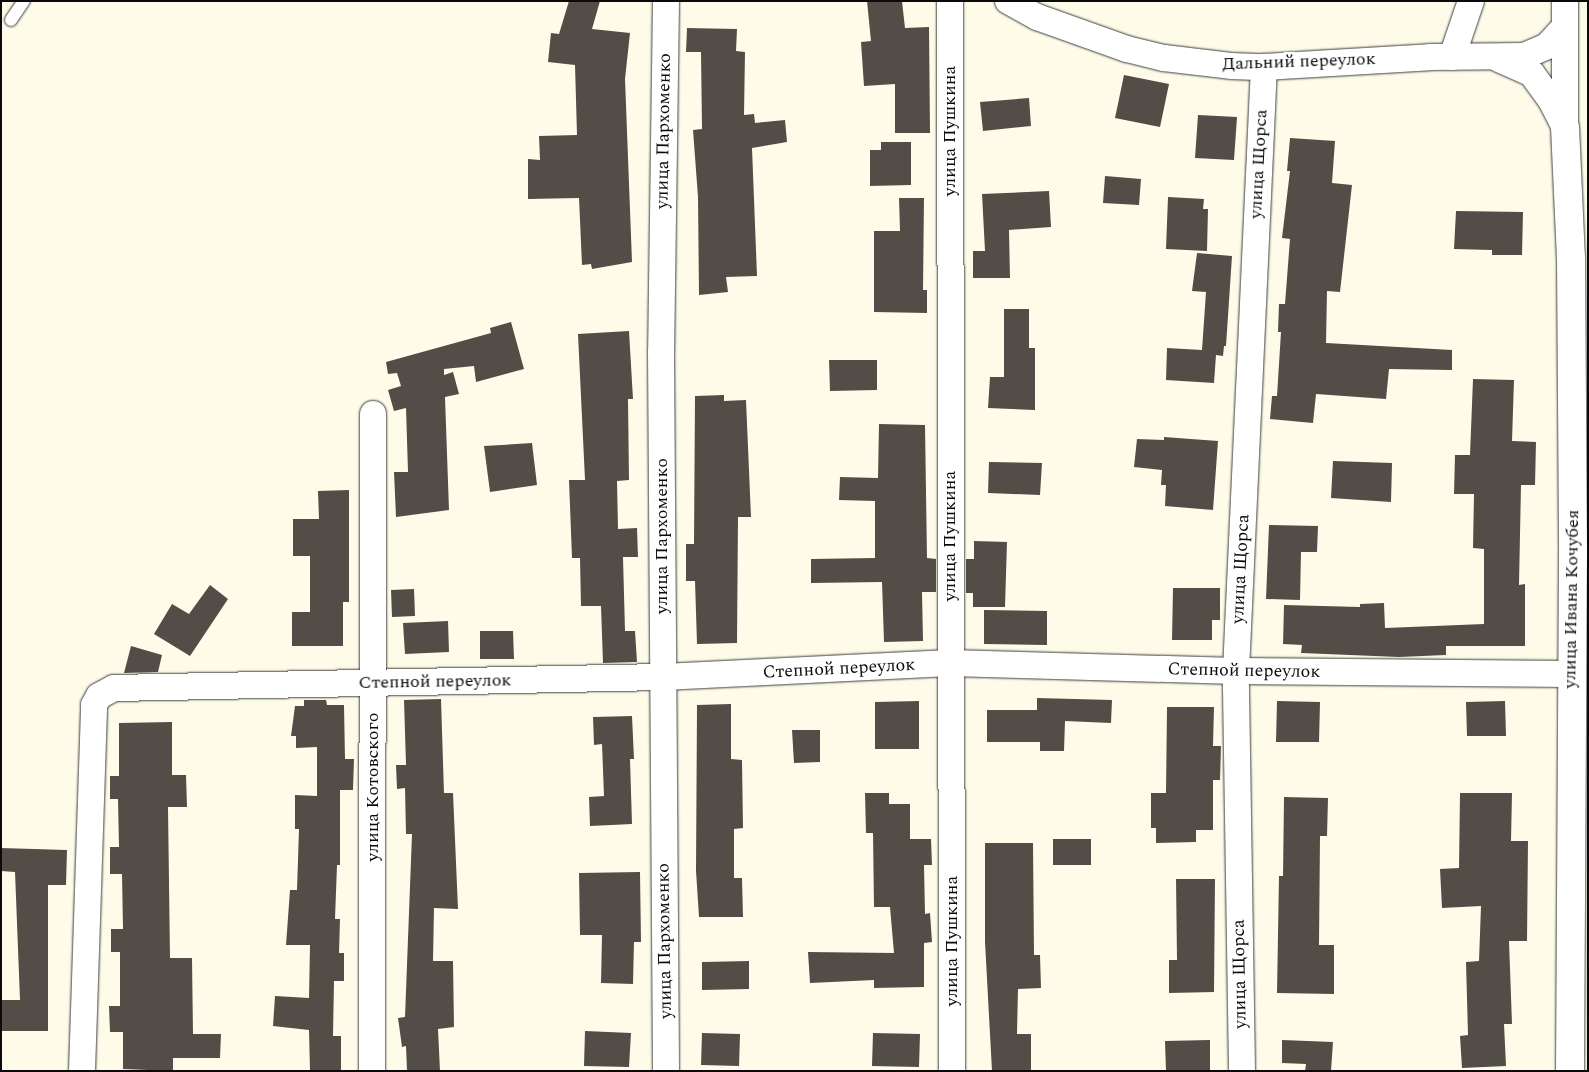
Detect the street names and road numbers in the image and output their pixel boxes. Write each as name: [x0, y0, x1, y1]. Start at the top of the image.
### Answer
street label: Дальний переулок: [1222, 49, 1376, 75]
street label: улица Пархоменко: [652, 53, 676, 209]
street label: улица Пушкина: [939, 66, 961, 196]
street label: улица Щорса: [1245, 109, 1273, 219]
street label: улица Пархоменко: [651, 458, 673, 614]
street label: улица Пушкина: [939, 471, 961, 601]
street label: улица Ивана Кочубея: [1560, 509, 1584, 689]
street label: улица Щорса: [1227, 514, 1255, 624]
street label: Степной переулок: [762, 654, 916, 684]
street label: Степной переулок: [1167, 659, 1321, 683]
street label: Степной переулок: [358, 670, 512, 694]
street label: улица Котовского: [362, 713, 384, 861]
street label: улица Пархоменко: [653, 863, 677, 1019]
street label: улица Пушкина: [941, 876, 963, 1006]
street label: улица Щорса: [1228, 919, 1252, 1029]

